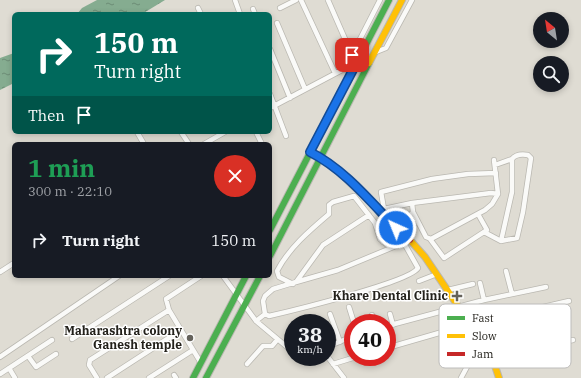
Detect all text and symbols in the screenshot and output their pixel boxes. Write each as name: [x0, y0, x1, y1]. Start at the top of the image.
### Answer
north arrow: [533, 12, 569, 48]
map controls: [533, 12, 569, 92]
text: 150 m: [94, 24, 178, 61]
icon: right: [28, 28, 80, 80]
pin: [335, 38, 369, 72]
icon: arrive: [341, 44, 363, 66]
button: search: [533, 56, 569, 92]
text: Turn right: [94, 60, 181, 83]
icon: arrive: [73, 104, 95, 126]
text: Then: [28, 106, 65, 125]
text: 1 min: [28, 152, 95, 184]
button: close: [214, 155, 256, 197]
text: 300 m · 22:10: [28, 183, 112, 200]
position arrow: [375, 207, 417, 249]
icon: right: [28, 229, 50, 251]
text: Turn right: [62, 231, 140, 250]
text: 150 m: [211, 231, 256, 250]
place label: Khare Dental Clinic: [333, 288, 449, 303]
marker: Khare Dental Clinic: [451, 290, 463, 302]
legend: [439, 304, 571, 368]
text: Fast: [472, 311, 494, 325]
speed limit sign: 40: [344, 314, 396, 366]
text: 38: [298, 321, 322, 348]
place label: Maharashtra colony Ganesh temple: [64, 323, 182, 352]
text: Slow: [472, 329, 497, 343]
marker: Maharashtra colony Ganesh temple: [185, 333, 195, 343]
text: km/h: [297, 343, 323, 356]
text: Jam: [472, 347, 494, 361]

